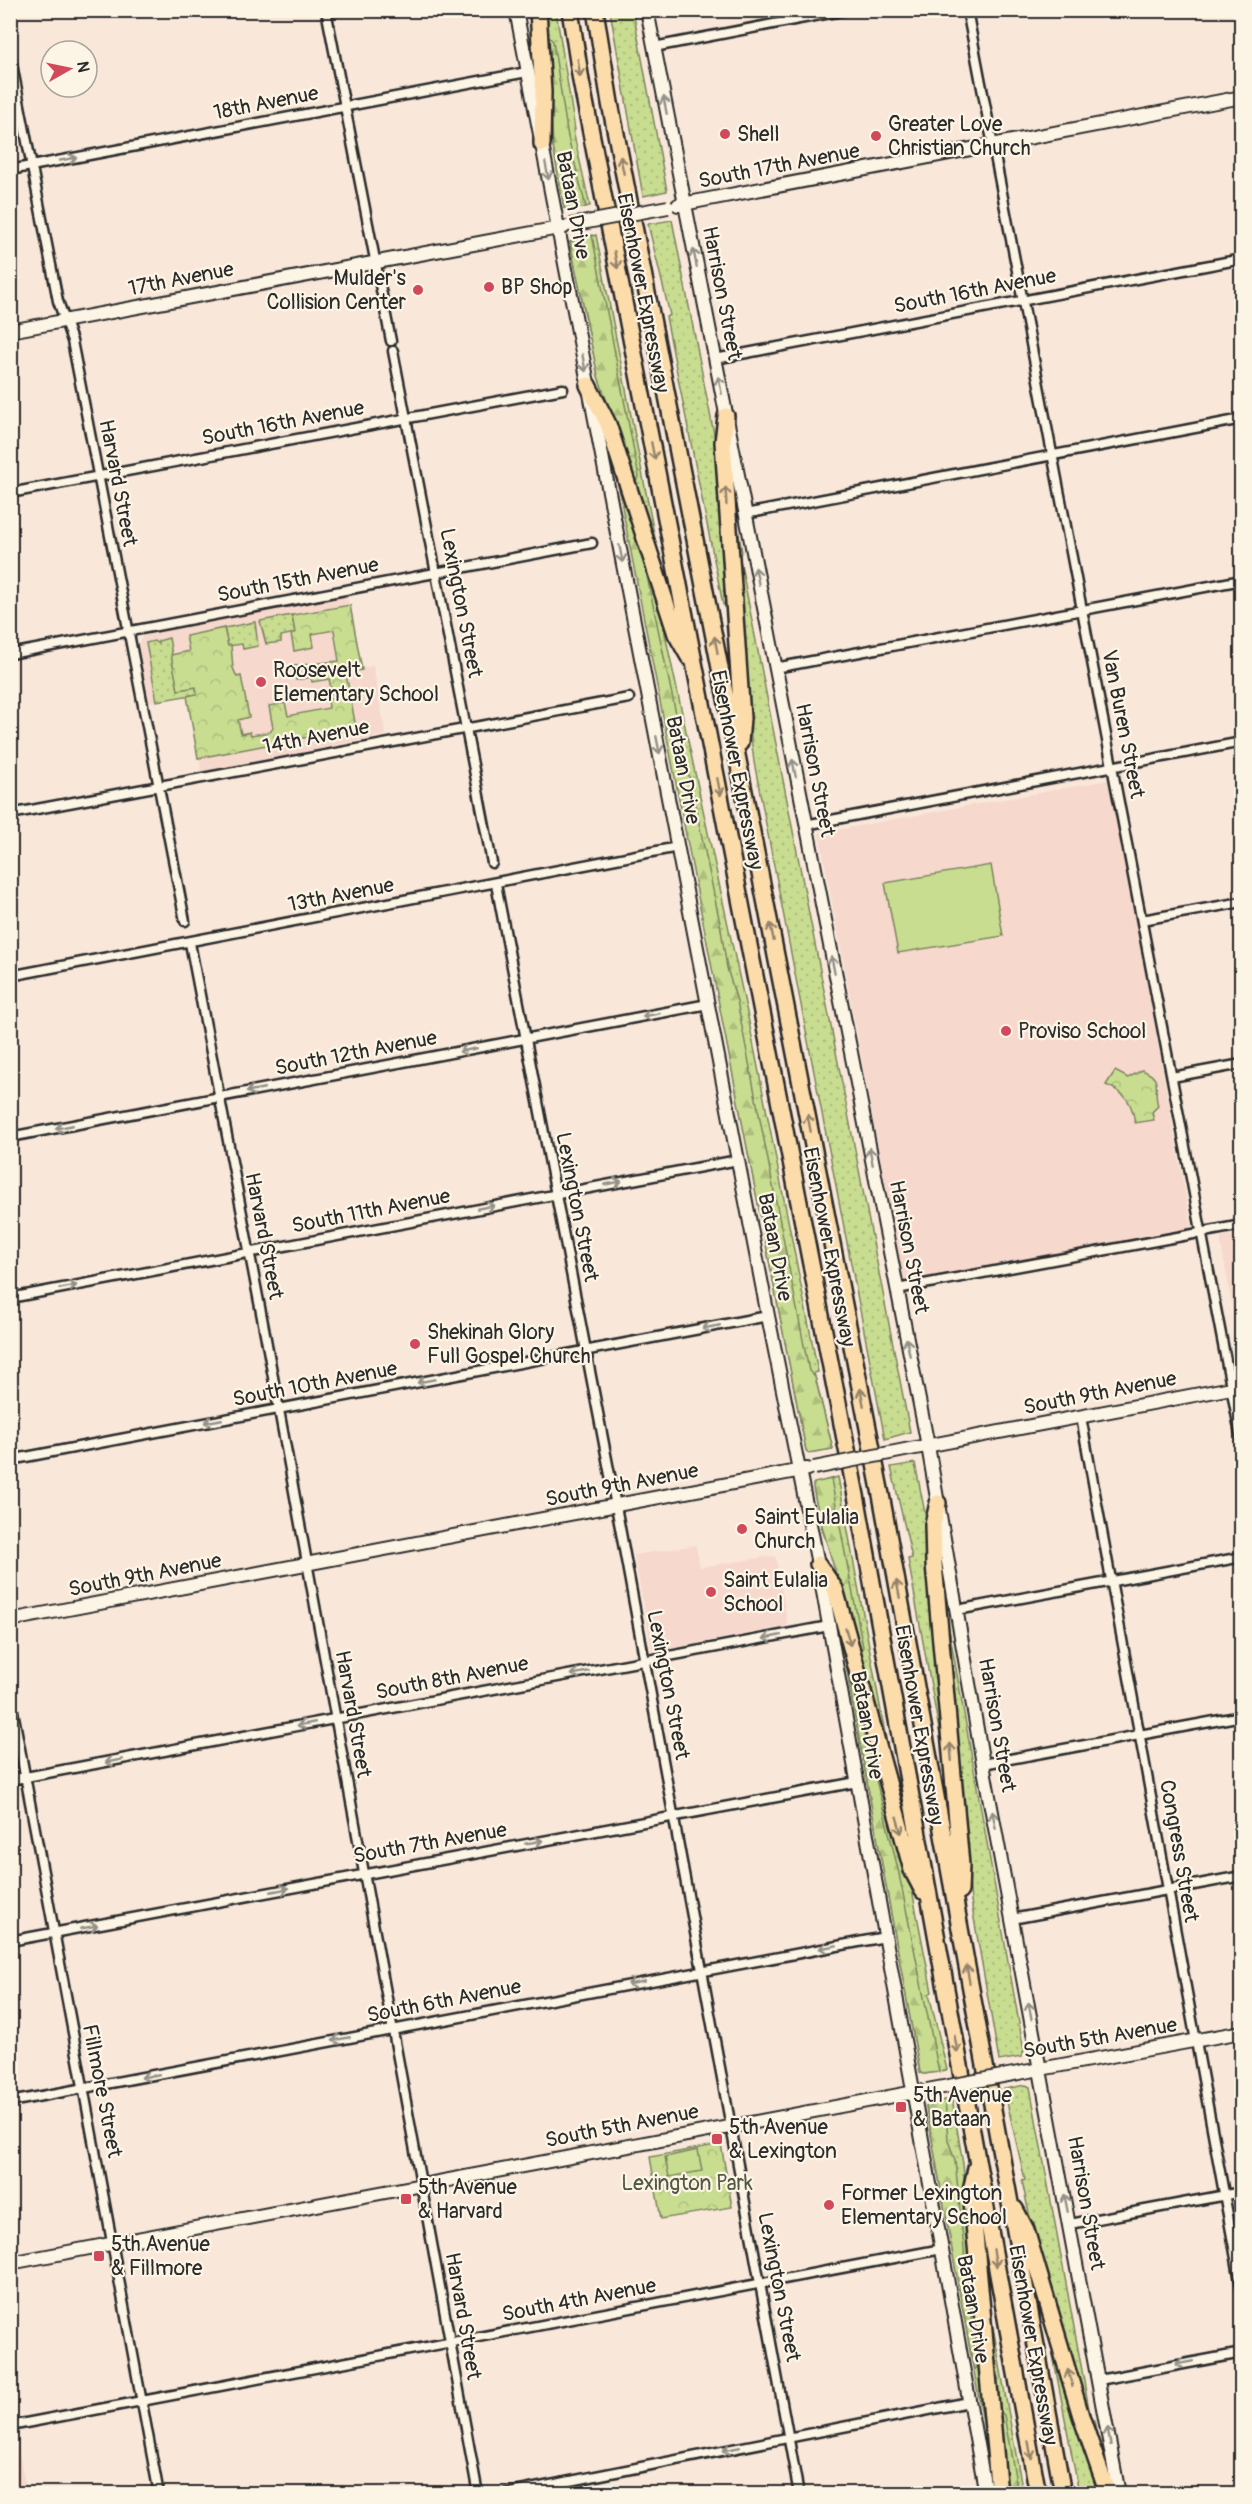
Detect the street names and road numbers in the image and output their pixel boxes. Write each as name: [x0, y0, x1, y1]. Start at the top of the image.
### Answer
street label: 18th Avenue: [211, 79, 321, 126]
street label: South 17th Avenue: [696, 137, 863, 195]
street label: Bataan Drive: [549, 149, 597, 262]
street label: Eisenhower Expressway: [610, 191, 676, 395]
street label: Harrison Street: [696, 224, 748, 363]
street label: 17th Avenue: [126, 255, 237, 302]
street label: South 16th Avenue: [892, 262, 1059, 320]
street label: South 16th Avenue: [200, 394, 367, 452]
street label: Harvard Street: [92, 417, 144, 549]
street label: Lexington Street: [433, 526, 489, 681]
street label: South 15th Avenue: [215, 551, 382, 609]
street label: Van Buren Street: [1095, 647, 1151, 801]
street label: Eisenhower Expressway: [704, 668, 770, 872]
street label: Harrison Street: [789, 701, 841, 840]
street label: 14th Avenue: [261, 713, 372, 761]
street label: Bataan Drive: [659, 714, 707, 827]
street label: 13th Avenue: [286, 871, 397, 918]
street label: South 12th Avenue: [273, 1024, 440, 1082]
street label: Lexington Street: [549, 1130, 605, 1285]
street label: Eisenhower Expressway: [796, 1145, 862, 1349]
street label: Harvard Street: [238, 1170, 290, 1302]
street label: Harrison Street: [883, 1178, 935, 1317]
street label: South 11th Avenue: [290, 1182, 453, 1240]
street label: Bataan Drive: [751, 1191, 799, 1304]
street label: South 10th Avenue: [230, 1355, 400, 1413]
street label: South 9th Avenue: [1021, 1365, 1179, 1421]
street label: South 9th Avenue: [543, 1457, 701, 1513]
street label: South 9th Avenue: [66, 1547, 224, 1603]
street label: Lexington Street: [640, 1608, 696, 1763]
street label: Eisenhower Expressway: [888, 1623, 950, 1827]
street label: Harvard Street: [329, 1648, 378, 1780]
street label: South 8th Avenue: [373, 1650, 531, 1706]
street label: Harrison Street: [972, 1656, 1022, 1795]
street label: Bataan Drive: [844, 1669, 890, 1782]
street label: Congress Street: [1153, 1778, 1205, 1925]
street label: South 7th Avenue: [351, 1816, 510, 1870]
street label: South 6th Avenue: [365, 1973, 524, 2029]
street label: South 5th Avenue: [1021, 2011, 1180, 2065]
street label: Fillmore Street: [76, 2022, 128, 2160]
street label: South 5th Avenue: [543, 2098, 702, 2154]
street label: Harrison Street: [1061, 2134, 1111, 2273]
street label: Lexington Street: [751, 2210, 807, 2365]
street label: Eisenhower Expressway: [1002, 2243, 1064, 2447]
street label: Harvard Street: [439, 2250, 488, 2382]
street label: Bataan Drive: [950, 2253, 996, 2366]
street label: South 4th Avenue: [500, 2272, 659, 2328]

